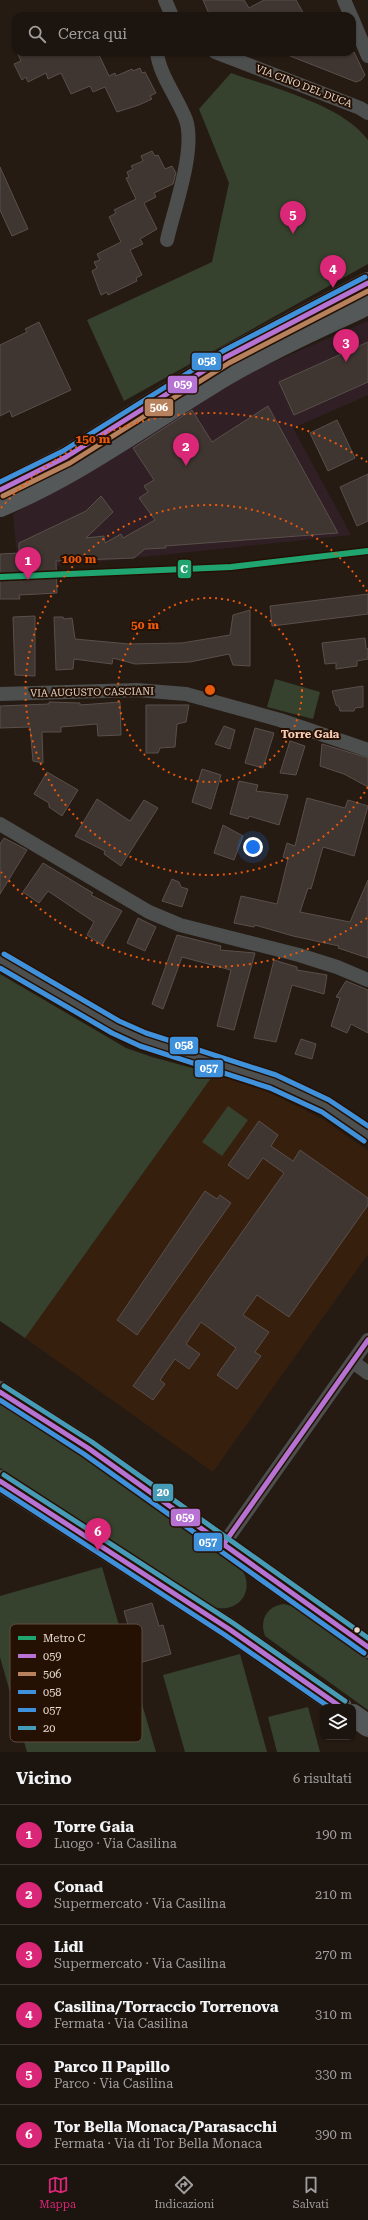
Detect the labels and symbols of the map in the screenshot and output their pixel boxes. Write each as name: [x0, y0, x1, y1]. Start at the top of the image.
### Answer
street label: VIA CINO DEL DUCA: [254, 63, 354, 109]
pin: 5: [280, 201, 306, 234]
pin: 4: [320, 255, 346, 288]
pin: 3: [333, 329, 359, 362]
line badge: 058: [191, 352, 222, 371]
text: 058: [198, 355, 216, 368]
line badge: 059: [167, 375, 198, 394]
text: 059: [174, 378, 192, 391]
line badge: 506: [144, 398, 174, 417]
text: 506: [150, 401, 168, 414]
text: 150 m: [76, 432, 111, 446]
pin: 2: [173, 433, 199, 466]
pin: 1: [15, 547, 41, 580]
text: 100 m: [62, 552, 97, 566]
line badge: C: [177, 559, 192, 579]
text: C: [180, 563, 188, 576]
text: 50 m: [131, 618, 159, 632]
centre of rings: [203, 683, 217, 697]
street label: VIA AUGUSTO CASCIANI: [30, 685, 154, 699]
district label: Torre Gaia: [281, 728, 340, 741]
your location: [243, 837, 263, 857]
line badge: 058: [169, 1036, 199, 1055]
text: 058: [175, 1039, 193, 1052]
line badge: 057: [194, 1059, 224, 1078]
text: 057: [200, 1062, 218, 1075]
line badge: 20: [152, 1483, 174, 1502]
text: 20: [157, 1486, 169, 1499]
line badge: 059: [170, 1508, 201, 1527]
text: 059: [176, 1511, 194, 1524]
pin: 6: [85, 1518, 111, 1551]
line badge: 057: [193, 1532, 223, 1552]
text: 057: [199, 1536, 217, 1549]
legend: [10, 1624, 142, 1742]
unlabelled marker: [352, 1625, 362, 1635]
text: Metro C: [43, 1632, 85, 1645]
text: 059: [43, 1650, 61, 1663]
text: 506: [43, 1668, 61, 1681]
text: 058: [43, 1686, 61, 1699]
text: 057: [43, 1704, 61, 1717]
text: 20: [43, 1722, 55, 1735]

